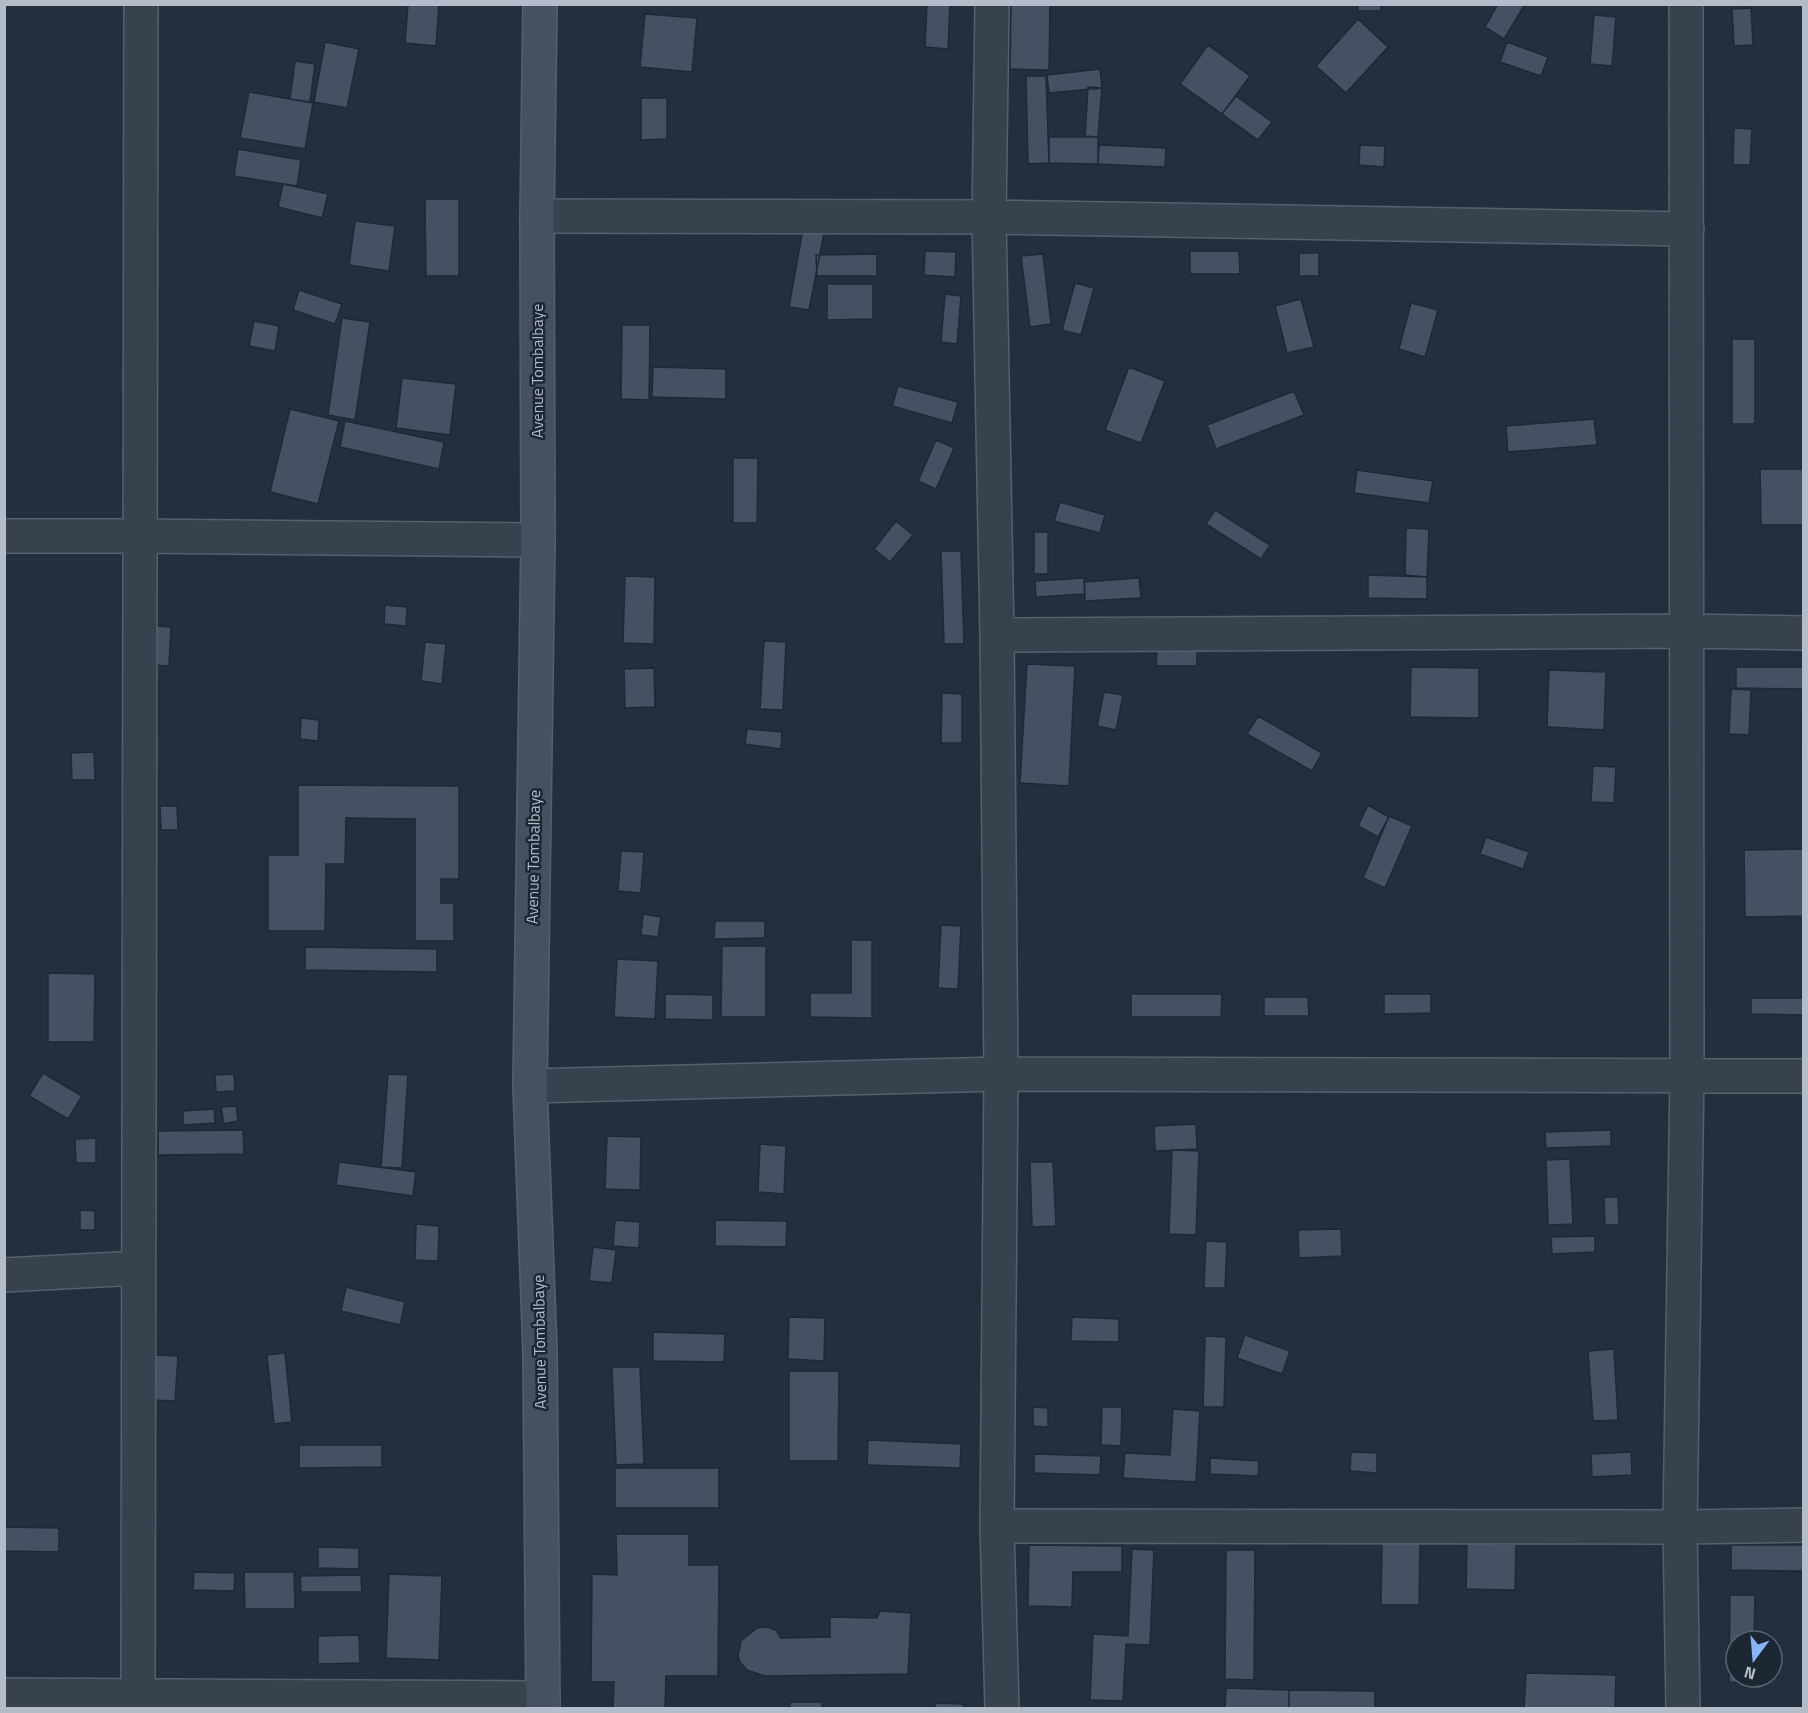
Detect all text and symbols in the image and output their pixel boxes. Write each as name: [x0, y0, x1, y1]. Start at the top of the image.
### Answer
street label: Avenue Tombalbaye: [525, 304, 549, 438]
street label: Avenue Tombalbaye: [520, 790, 546, 924]
street label: Avenue Tombalbaye: [526, 1275, 552, 1409]
north arrow: [1724, 1629, 1784, 1689]
text: N: [1741, 1660, 1759, 1686]

